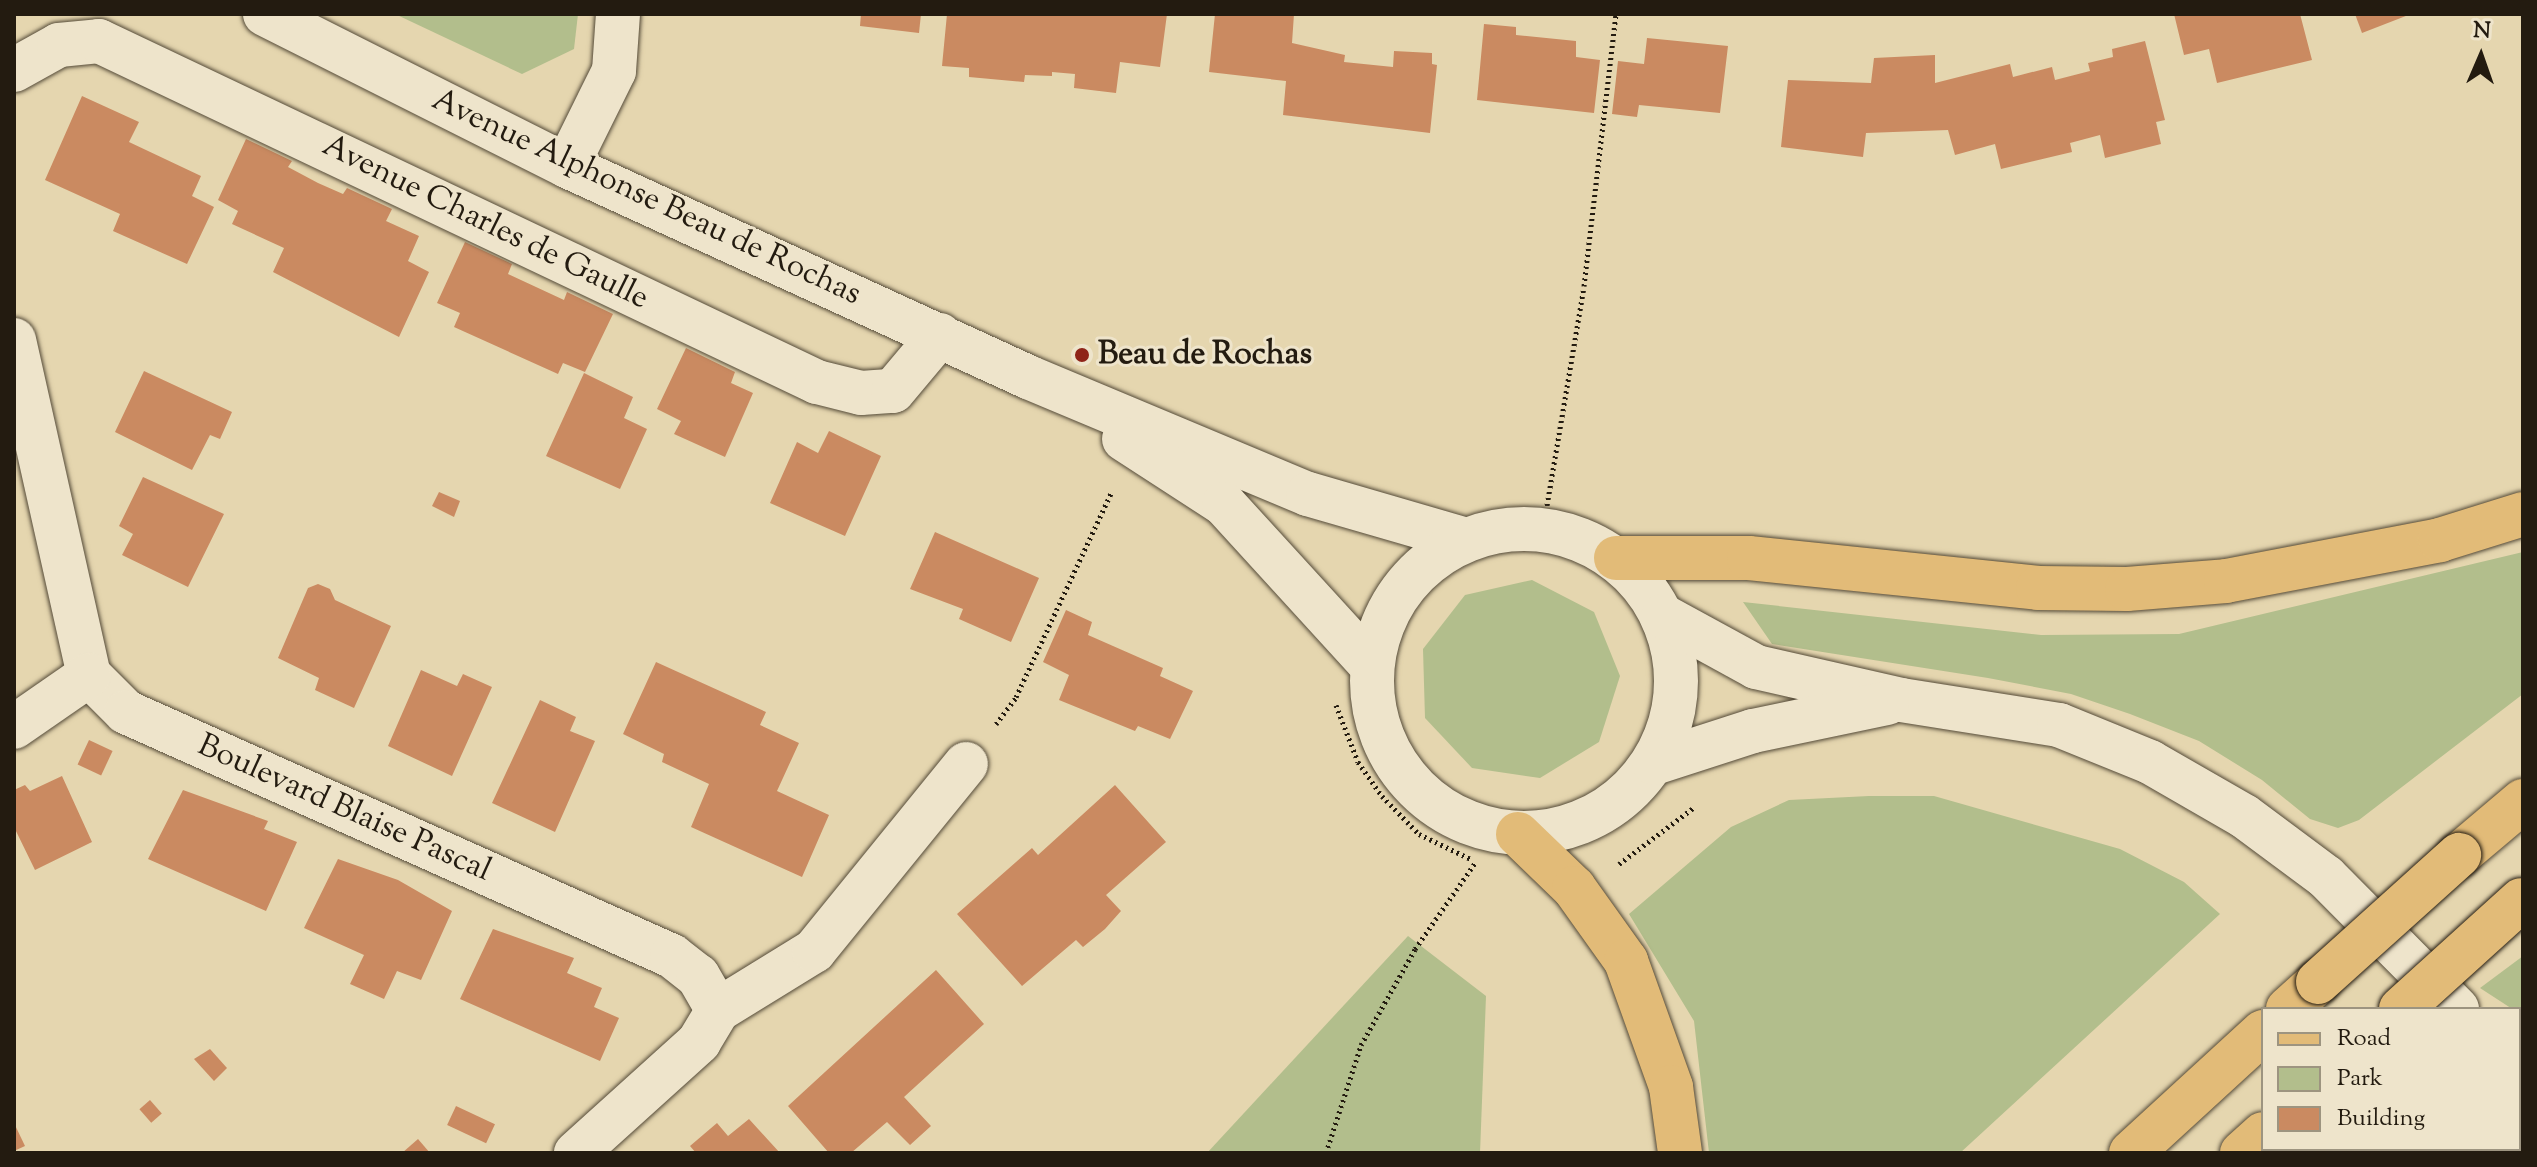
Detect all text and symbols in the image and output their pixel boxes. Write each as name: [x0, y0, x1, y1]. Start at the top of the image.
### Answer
north arrow: [2441, 16, 2521, 96]
text: N: [2473, 16, 2491, 48]
street label: Avenue Alphonse Beau de Rochas: [425, 81, 867, 315]
street label: Avenue Charles de Gaulle: [316, 127, 654, 319]
place label: Beau de Rochas: [1098, 336, 1312, 374]
marker: Beau de Rochas: [1073, 346, 1091, 364]
street label: Boulevard Blaise Pascal: [191, 727, 497, 891]
legend: [2261, 1007, 2521, 1151]
text: Road: [2337, 1022, 2391, 1056]
text: Park: [2337, 1062, 2383, 1096]
text: Building: [2337, 1102, 2425, 1136]

